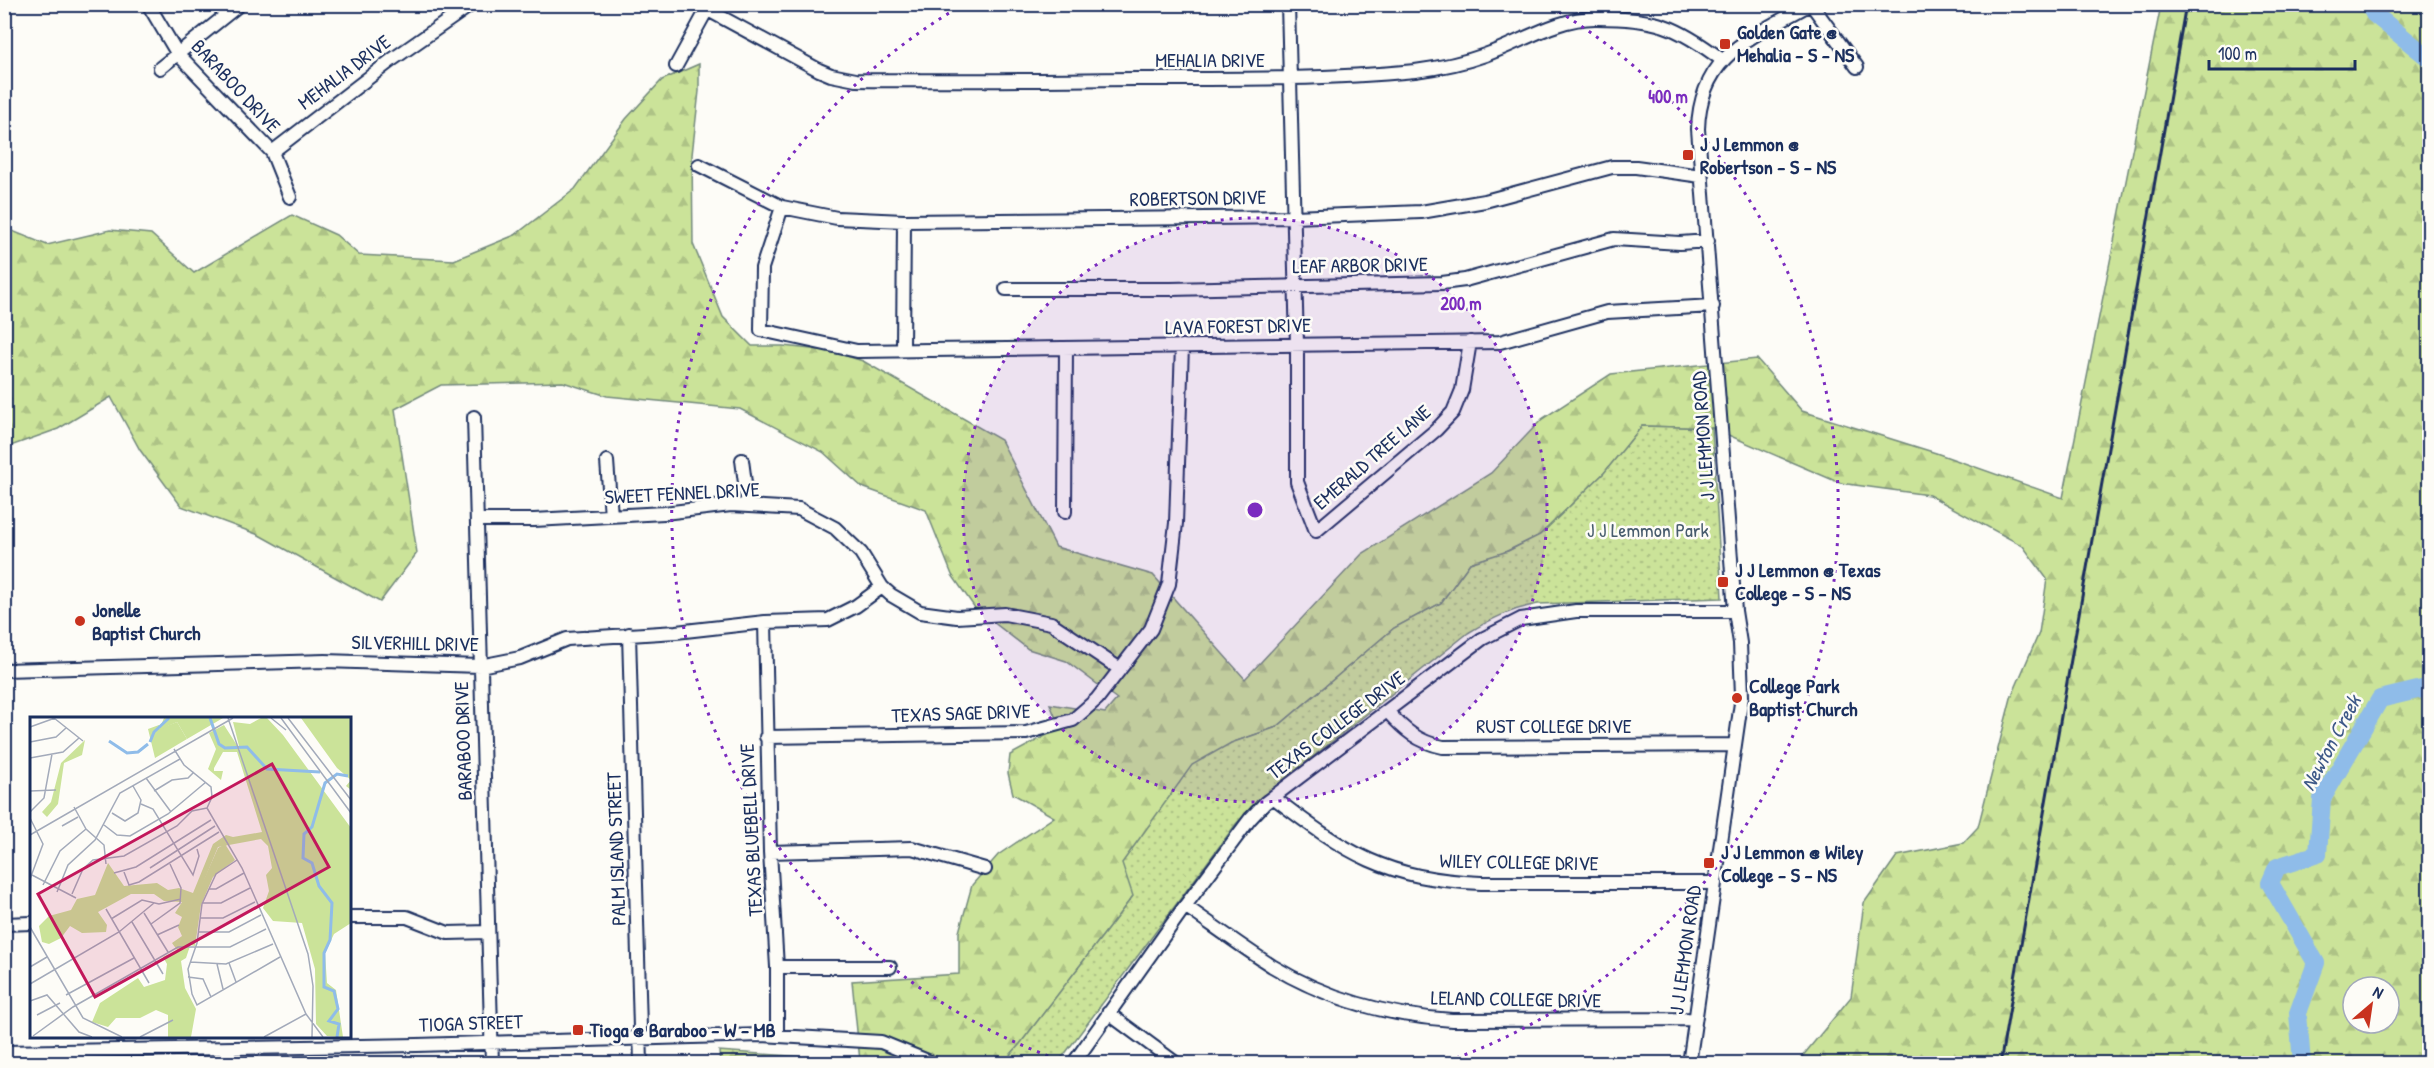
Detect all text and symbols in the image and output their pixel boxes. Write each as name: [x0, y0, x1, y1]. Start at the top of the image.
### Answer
place label: Golden Gate @ Mehalia - S - NS: [1737, 18, 1855, 68]
street label: MEHALIA DRIVE: [292, 28, 396, 115]
street label: BARABOO DRIVE: [186, 33, 287, 139]
scale bar: [2209, 33, 2354, 71]
marker: Golden Gate @ Mehalia - S - NS: [1718, 37, 1732, 51]
text: 100 m: [2218, 41, 2257, 66]
street label: MEHALIA DRIVE: [1155, 46, 1265, 73]
text: 400 m: [1648, 84, 1688, 109]
place label: J J Lemmon @ Robertson - S - NS: [1700, 130, 1837, 180]
marker: J J Lemmon @ Robertson - S - NS: [1681, 148, 1695, 162]
street label: ROBERTSON DRIVE: [1130, 183, 1267, 212]
street label: LEAF ARBOR DRIVE: [1292, 250, 1428, 279]
text: 200 m: [1441, 291, 1481, 316]
street label: LAVA FOREST DRIVE: [1165, 311, 1311, 340]
street label: J J LEMMON ROAD: [1684, 370, 1720, 502]
street label: EMERALD TREE LANE: [1307, 398, 1436, 515]
street label: SWEET FENNEL DRIVE: [604, 475, 760, 510]
centre of rings: [1245, 500, 1265, 520]
park label: J J Lemmon Park: [1587, 516, 1709, 543]
place label: J J Lemmon @ Texas College - S - NS: [1735, 556, 1881, 607]
marker: J J Lemmon @ Texas College - S - NS: [1716, 575, 1730, 589]
place label: Jonelle Baptist Church: [92, 596, 201, 647]
marker: Jonelle Baptist Church: [73, 614, 87, 628]
street label: SILVERHILL DRIVE: [351, 628, 479, 657]
street label: TEXAS COLLEGE DRIVE: [1261, 664, 1410, 785]
place label: College Park Baptist Church: [1749, 672, 1858, 723]
street label: BARABOO DRIVE: [447, 681, 478, 801]
water label: Newton Creek: [2293, 688, 2369, 796]
marker: College Park Baptist Church: [1730, 691, 1744, 705]
street label: TEXAS SAGE DRIVE: [891, 697, 1031, 728]
street label: RUST COLLEGE DRIVE: [1476, 712, 1632, 739]
inset map: [30, 717, 351, 1038]
street label: TEXAS BLUEBELL DRIVE: [732, 743, 769, 917]
street label: PALM ISLAND STREET: [599, 771, 632, 926]
place label: J J Lemmon @ Wiley College - S - NS: [1721, 838, 1864, 889]
street label: WILEY COLLEGE DRIVE: [1439, 847, 1599, 876]
marker: J J Lemmon @ Wiley College - S - NS: [1702, 856, 1716, 870]
street label: J J LEMMON ROAD: [1662, 883, 1707, 1016]
north arrow: [2341, 975, 2401, 1035]
text: N: [2369, 980, 2388, 1004]
street label: LELAND COLLEGE DRIVE: [1431, 984, 1602, 1013]
street label: TIOGA STREET: [419, 1007, 524, 1038]
place label: Tioga @ Baraboo - W - MB: [589, 1016, 776, 1044]
marker: Tioga @ Baraboo - W - MB: [571, 1023, 585, 1037]

